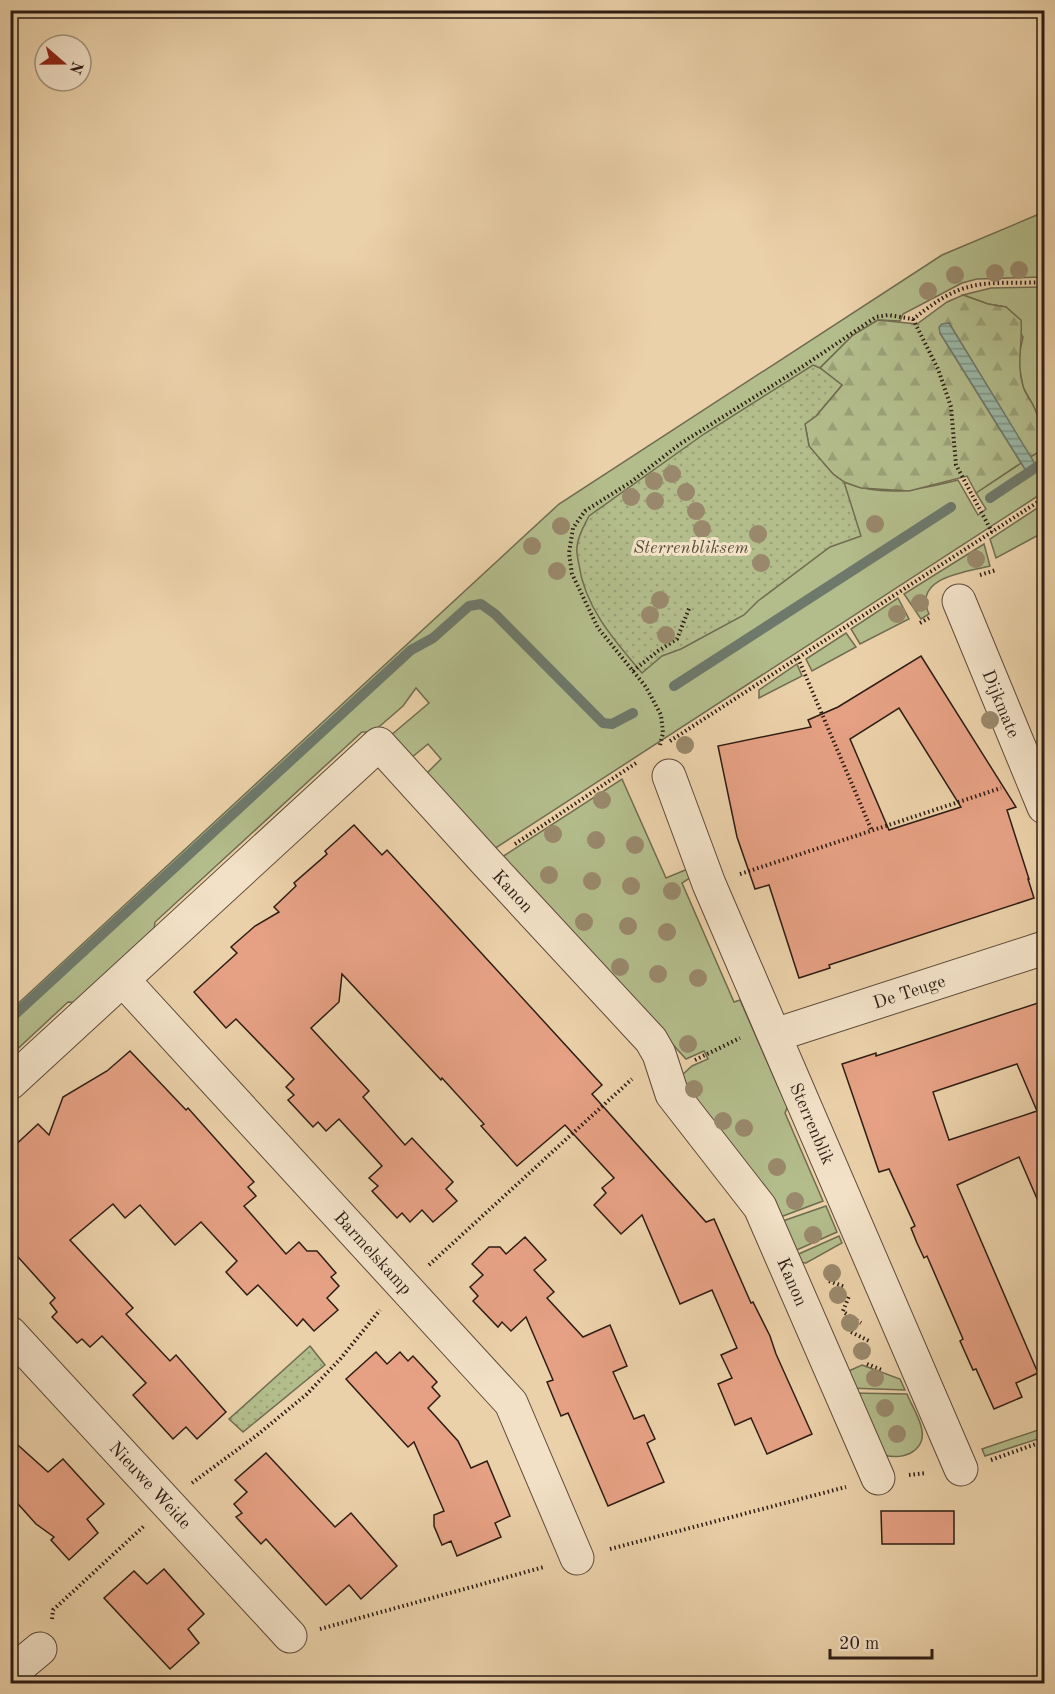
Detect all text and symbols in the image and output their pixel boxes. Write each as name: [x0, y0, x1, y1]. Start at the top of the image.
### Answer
north arrow: [33, 33, 93, 93]
text: N: [65, 59, 85, 77]
park label: Sterrenbliksem: [633, 539, 749, 557]
street label: Dijkmate: [978, 667, 1022, 741]
street label: Kanon: [488, 867, 536, 917]
street label: De Teuge: [871, 972, 948, 1013]
street label: Sterrenblik: [786, 1080, 837, 1167]
street label: Barmelskamp: [330, 1208, 415, 1298]
street label: Kanon: [773, 1255, 810, 1309]
street label: Nieuwe Weide: [105, 1439, 194, 1533]
scale bar: [830, 1622, 932, 1660]
text: 20 m: [839, 1635, 879, 1653]

